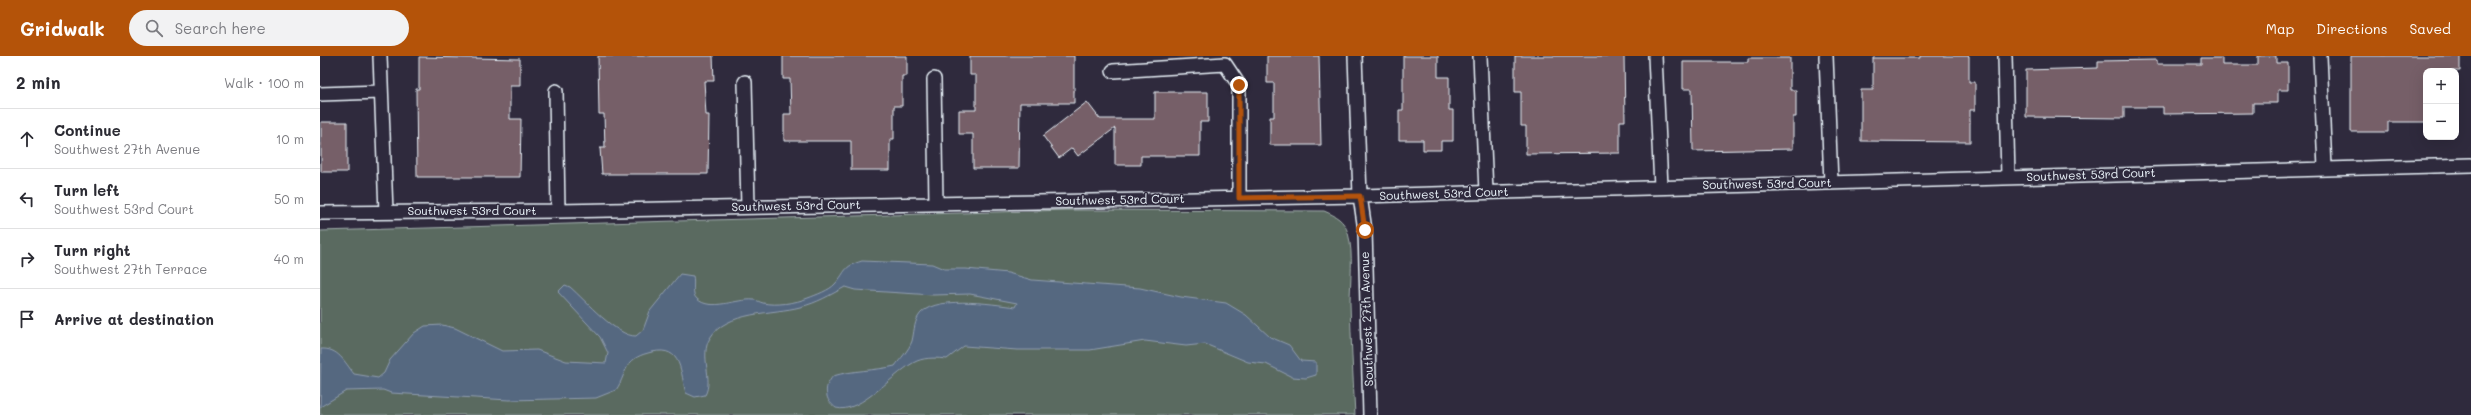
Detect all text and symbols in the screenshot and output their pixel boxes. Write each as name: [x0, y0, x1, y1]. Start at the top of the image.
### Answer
search box: [129, 10, 409, 46]
text: Gridwalk: [20, 16, 105, 41]
icon: search: [143, 17, 165, 39]
text: Search here: [175, 18, 266, 38]
text: Map: [2266, 19, 2294, 38]
text: Directions: [2316, 19, 2387, 38]
text: Saved: [2409, 19, 2451, 38]
map controls: [2423, 68, 2459, 140]
button: +: [2423, 68, 2459, 104]
text: 2 min: [16, 71, 61, 93]
text: Walk · 100 m: [224, 74, 304, 91]
route end: [1230, 76, 1248, 94]
button: −: [2423, 104, 2459, 140]
text: Continue: [54, 120, 121, 140]
icon: ahead: [16, 128, 38, 150]
text: 10 m: [276, 130, 304, 147]
text: Southwest 27th Avenue: [54, 140, 200, 157]
street label: Southwest 53rd Court: [2026, 164, 2156, 184]
street label: Southwest 53rd Court: [1702, 174, 1832, 192]
text: Turn left: [54, 180, 119, 200]
street label: Southwest 53rd Court: [1379, 183, 1509, 203]
icon: left: [16, 188, 38, 210]
text: 50 m: [274, 190, 304, 207]
street label: Southwest 53rd Court: [1055, 190, 1185, 208]
street label: Southwest 53rd Court: [731, 196, 861, 214]
text: Southwest 53rd Court: [54, 200, 194, 217]
street label: Southwest 53rd Court: [407, 202, 537, 218]
route start: [1356, 221, 1374, 239]
text: Turn right: [54, 240, 131, 260]
icon: right: [16, 248, 38, 270]
text: 40 m: [274, 250, 304, 267]
street label: Southwest 27th Avenue: [1356, 251, 1376, 387]
text: Southwest 27th Terrace: [54, 260, 207, 277]
icon: arrive: [16, 308, 38, 330]
text: Arrive at destination: [54, 309, 214, 329]

